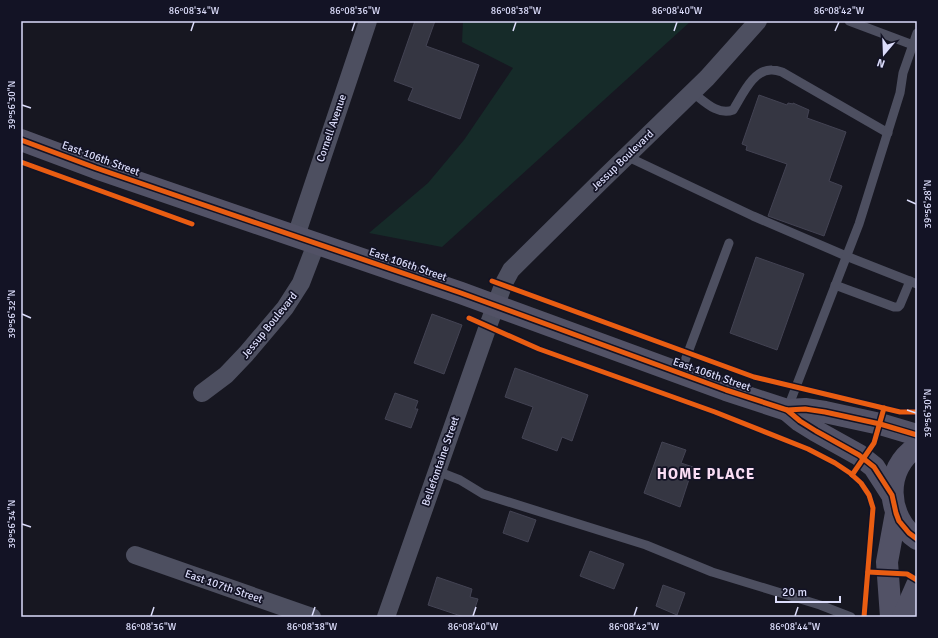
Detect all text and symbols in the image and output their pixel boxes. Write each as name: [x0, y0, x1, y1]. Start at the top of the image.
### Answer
text: 86°08'34"W: [169, 5, 220, 17]
text: 86°08'36"W: [330, 5, 381, 17]
text: 86°08'38"W: [491, 5, 542, 17]
text: 86°08'40"W: [652, 5, 703, 17]
text: 86°08'42"W: [814, 5, 865, 17]
north arrow: [864, 34, 904, 74]
text: N: [875, 56, 887, 70]
text: 39°56'30"N: [6, 81, 18, 129]
street label: Cornell Avenue: [314, 92, 349, 164]
street label: Jessup Boulevard: [588, 127, 656, 193]
street label: East 106th Street: [60, 138, 142, 179]
text: 39°56'28"N: [922, 180, 934, 228]
street label: East 106th Street: [367, 245, 449, 284]
street label: Jessup Boulevard: [239, 289, 300, 361]
text: 39°56'32"N: [6, 290, 18, 338]
street label: East 106th Street: [671, 355, 753, 394]
text: 39°56'30"N: [922, 389, 934, 437]
street label: Bellefontaine Street: [419, 414, 462, 508]
district label: HOME PLACE: [657, 465, 755, 483]
text: 39°56'34"N: [6, 500, 18, 548]
street label: East 107th Street: [183, 567, 265, 606]
scale bar: [776, 578, 840, 604]
text: 20 m: [782, 585, 807, 600]
text: 86°08'36"W: [126, 621, 177, 633]
text: 86°08'38"W: [287, 621, 338, 633]
text: 86°08'40"W: [448, 621, 499, 633]
text: 86°08'42"W: [609, 621, 660, 633]
text: 86°08'44"W: [770, 621, 821, 633]

